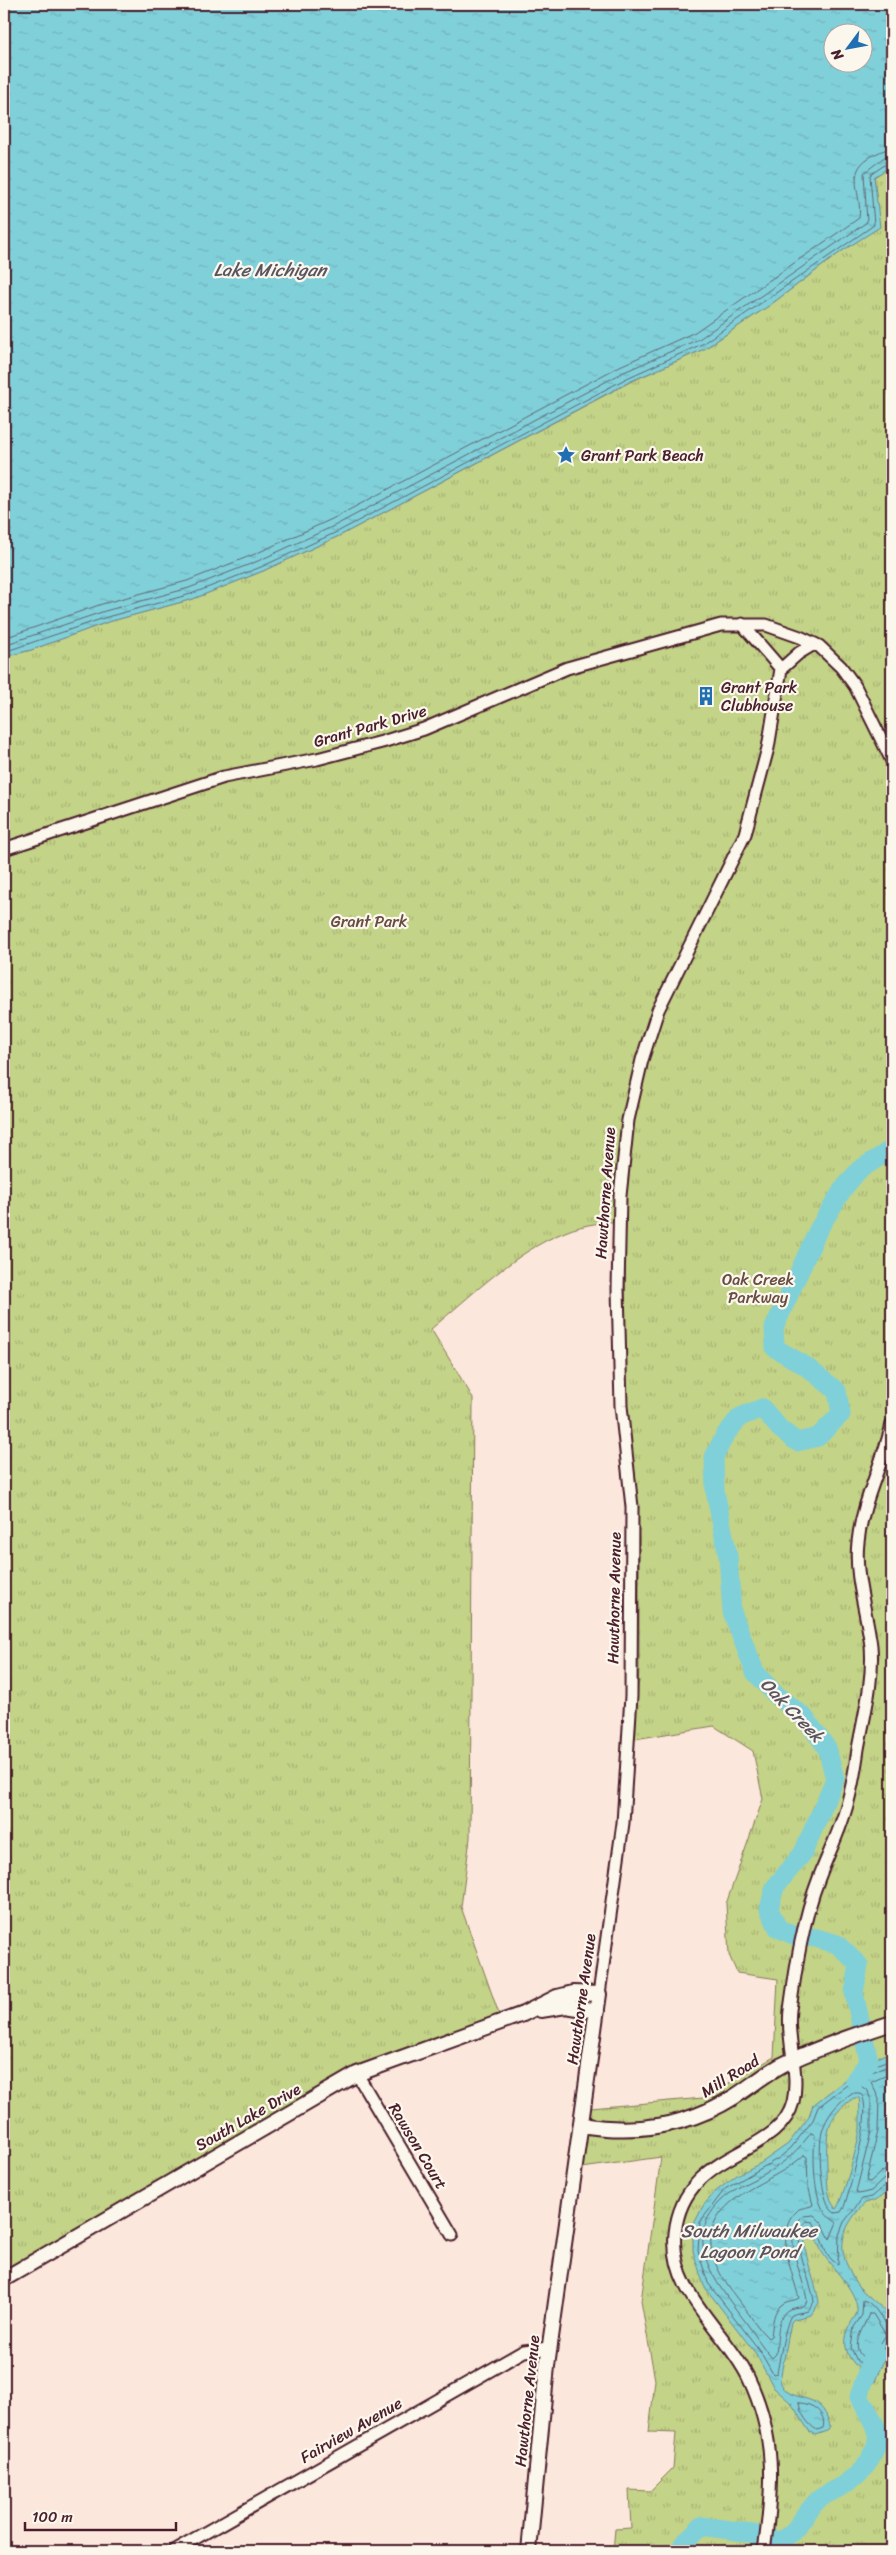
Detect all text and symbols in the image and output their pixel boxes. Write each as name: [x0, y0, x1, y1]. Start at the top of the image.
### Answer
north arrow: [824, 22, 874, 72]
text: N: [824, 44, 851, 66]
water label: Lake Michigan: [214, 254, 328, 286]
place label: Grant Park Beach: [581, 441, 704, 470]
place icon: Grant Park Beach: [555, 444, 577, 466]
place label: Grant Park Clubhouse: [721, 673, 798, 720]
building icon: Grant Park Clubhouse: [695, 685, 717, 707]
street label: Grant Park Drive: [310, 696, 430, 756]
park label: Grant Park: [331, 907, 408, 936]
street label: Hawthorne Avenue: [586, 1126, 624, 1260]
park label: Oak Creek Parkway: [722, 1265, 794, 1312]
street label: Hawthorne Avenue: [598, 1531, 630, 1664]
water label: Oak Creek: [752, 1670, 833, 1751]
street label: Hawthorne Avenue: [557, 1931, 605, 2066]
street label: Mill Road: [695, 2046, 767, 2106]
street label: South Lake Drive: [190, 2075, 307, 2159]
street label: Rawson Court: [381, 2097, 455, 2195]
water label: South Milwaukee Lagoon Pond: [681, 2215, 819, 2268]
street label: Hawthorne Avenue: [506, 2334, 548, 2468]
street label: Fairview Avenue: [294, 2389, 408, 2471]
scale bar: [25, 2500, 176, 2532]
text: 100 m: [32, 2504, 73, 2530]

